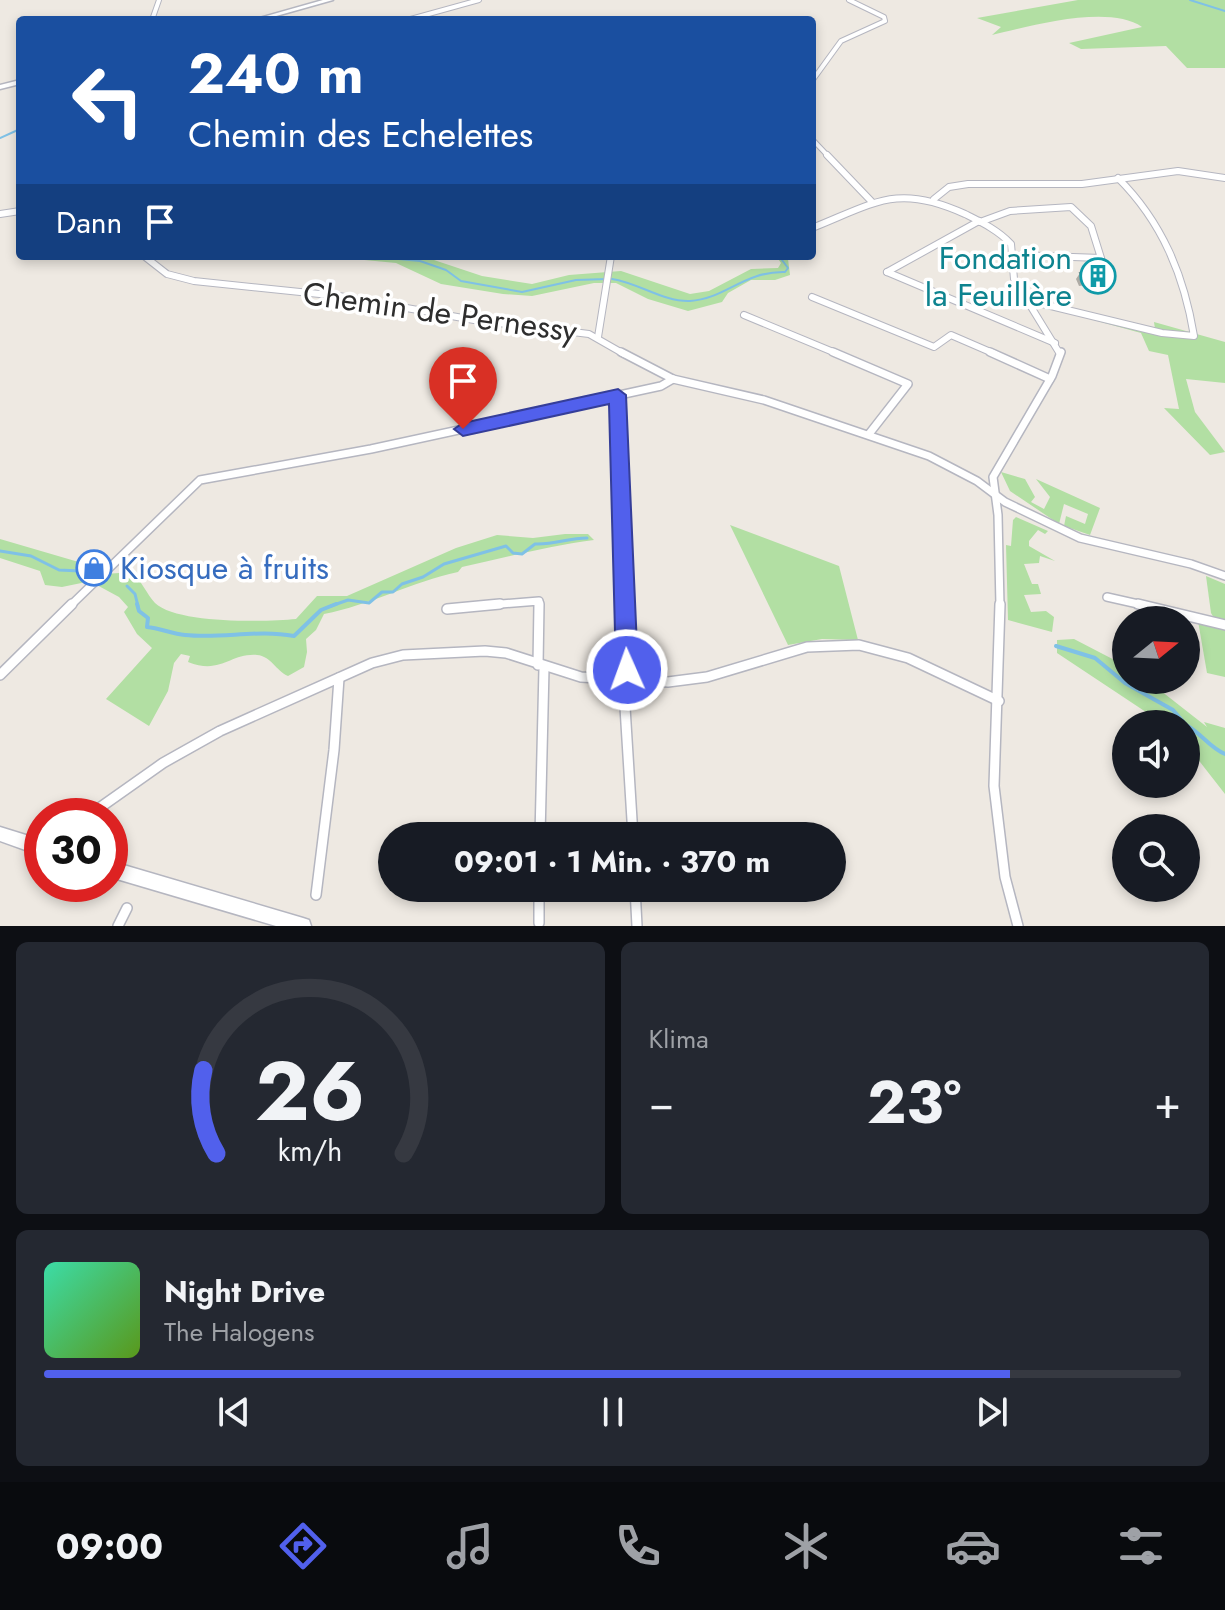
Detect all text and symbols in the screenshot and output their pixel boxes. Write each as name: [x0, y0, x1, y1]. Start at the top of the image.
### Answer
text: 240 m: [188, 33, 364, 114]
icon: left: [56, 48, 160, 152]
text: Chemin des Echelettes: [188, 108, 533, 160]
icon: arrive: [138, 200, 182, 244]
text: Dann: [56, 201, 122, 244]
place label: Fondation la Feuillère: [925, 235, 1072, 318]
building icon: Fondation la Feuillère: [1079, 257, 1117, 295]
street label: Chemin de Pernessy: [300, 270, 581, 354]
pin: [429, 347, 497, 429]
icon: arrive: [441, 359, 485, 403]
place label: Kiosque à fruits: [120, 545, 329, 591]
shop icon: Kiosque à fruits: [75, 549, 113, 587]
north arrow: [1112, 606, 1200, 694]
map controls: [1112, 606, 1200, 902]
position arrow: [585, 628, 669, 712]
button: sound: [1112, 710, 1200, 798]
speed limit sign: 30: [24, 798, 128, 902]
button: search: [1112, 814, 1200, 902]
text: 09:01 · 1 Min. · 370 m: [454, 840, 770, 883]
text: Klima: [649, 1020, 709, 1058]
text: 26: [255, 1031, 365, 1151]
text: 23°: [867, 1059, 961, 1146]
text: −: [649, 1071, 674, 1135]
text: +: [1154, 1071, 1181, 1135]
text: km/h: [278, 1130, 343, 1172]
text: Night Drive: [164, 1270, 325, 1313]
text: The Halogens: [164, 1313, 315, 1351]
icon: previous: [212, 1390, 256, 1434]
icon: pause: [591, 1390, 635, 1434]
icon: next: [970, 1390, 1014, 1434]
icon: directions: [275, 1518, 331, 1574]
icon: music: [442, 1518, 498, 1574]
icon: phone: [610, 1518, 666, 1574]
icon: climate: [778, 1518, 834, 1574]
icon: car: [945, 1518, 1001, 1574]
icon: filters: [1113, 1518, 1169, 1574]
text: 09:00: [56, 1520, 163, 1572]

